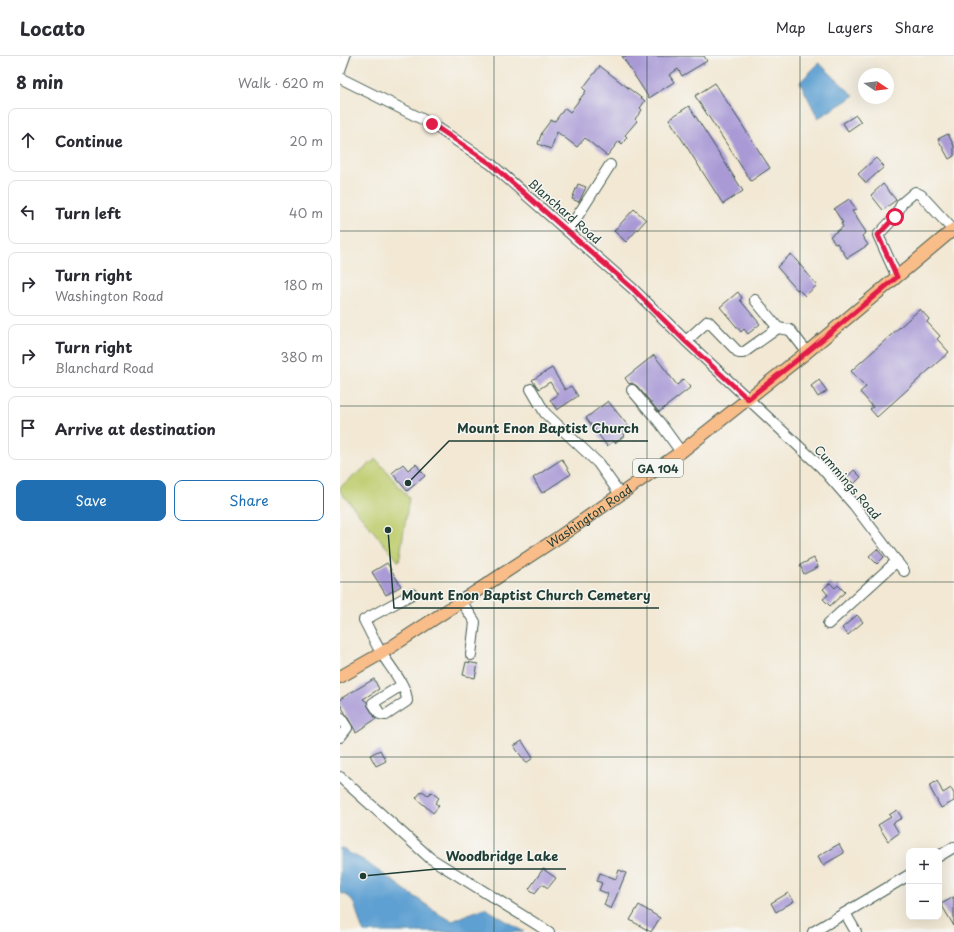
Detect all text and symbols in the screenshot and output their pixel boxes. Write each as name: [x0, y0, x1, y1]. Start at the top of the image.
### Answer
text: Locato: [20, 14, 85, 42]
text: Map: [776, 17, 806, 38]
text: Layers: [828, 17, 873, 38]
text: Share: [895, 17, 934, 38]
north arrow: [858, 68, 894, 104]
text: 8 min: [16, 69, 64, 95]
text: Walk · 620 m: [238, 73, 324, 92]
route end: [423, 115, 441, 133]
icon: ahead: [17, 129, 39, 151]
text: Continue: [55, 129, 123, 152]
text: 20 m: [289, 131, 323, 150]
street label: Blanchard Road: [525, 174, 605, 248]
icon: left: [17, 201, 39, 223]
text: Turn left: [55, 201, 121, 224]
text: 40 m: [289, 203, 323, 222]
route start: [886, 208, 904, 226]
text: Turn right: [55, 263, 132, 286]
icon: right: [17, 273, 39, 295]
text: 180 m: [284, 275, 323, 294]
text: Washington Road: [55, 286, 164, 305]
text: Turn right: [55, 335, 132, 358]
icon: right: [17, 345, 39, 367]
text: 380 m: [280, 347, 323, 366]
text: Blanchard Road: [55, 358, 154, 377]
callout: Mount Enon Baptist Church: [449, 416, 648, 441]
icon: arrive: [17, 417, 39, 439]
text: Arrive at destination: [55, 417, 216, 440]
text: Mount Enon Baptist Church: [457, 418, 639, 437]
street label: Cummings Road: [811, 441, 885, 523]
road number: GA 104: [633, 459, 683, 477]
button: Save: [16, 480, 166, 521]
button: Share: [174, 480, 324, 521]
street label: Washington Road: [543, 480, 636, 552]
callout: Mount Enon Baptist Church Cemetery: [394, 583, 659, 608]
text: Mount Enon Baptist Church Cemetery: [402, 585, 650, 604]
callout: Woodbridge Lake: [437, 844, 566, 869]
text: Woodbridge Lake: [446, 846, 558, 865]
map controls: [906, 848, 942, 920]
button: +: [906, 848, 942, 884]
button: −: [906, 884, 942, 920]

